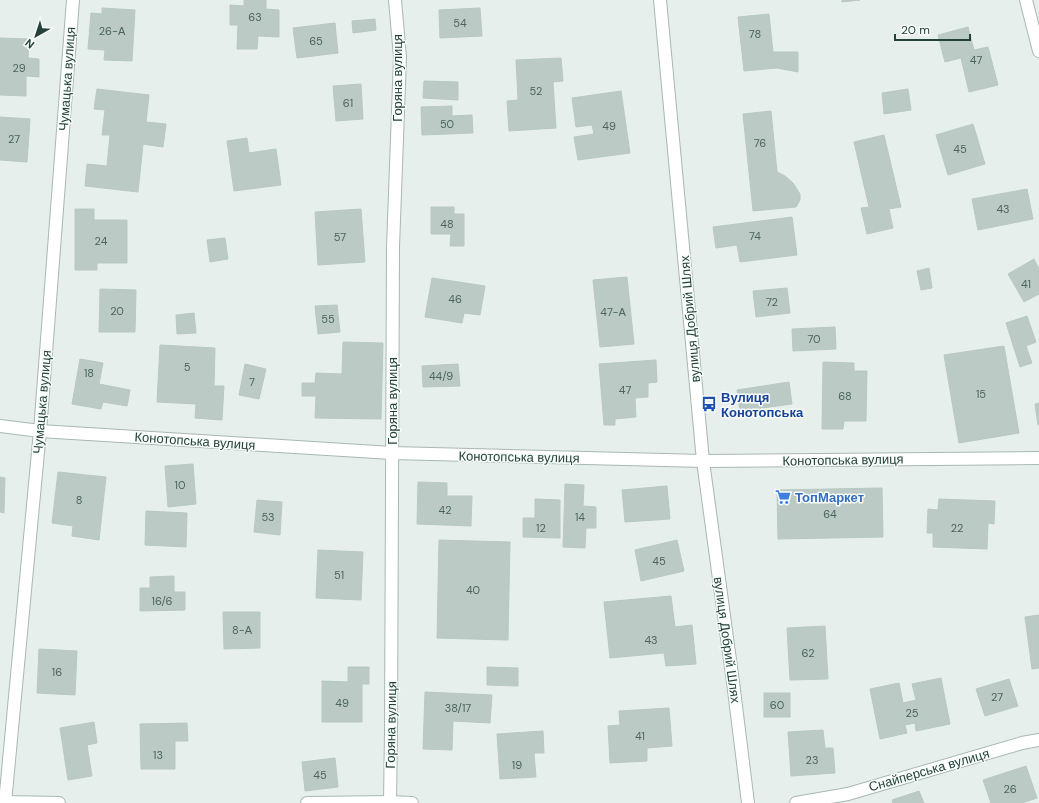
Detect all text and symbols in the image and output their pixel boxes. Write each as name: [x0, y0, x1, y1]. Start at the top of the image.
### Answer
house number: 63: [248, 10, 262, 24]
north arrow: [16, 16, 56, 56]
house number: 54: [453, 16, 467, 30]
scale bar: [895, 16, 970, 42]
text: 20 m: [901, 22, 930, 38]
house number: 26-А: [99, 24, 126, 38]
street label: Чумацька вулиця: [55, 26, 79, 132]
house number: 78: [749, 27, 761, 41]
house number: 65: [309, 34, 323, 48]
street label: Горяна вулиця: [389, 34, 406, 122]
text: N: [22, 36, 37, 52]
house number: 47: [970, 53, 982, 67]
house number: 29: [12, 61, 26, 75]
house number: 52: [530, 84, 542, 98]
house number: 61: [343, 96, 353, 110]
house number: 50: [440, 117, 454, 131]
house number: 49: [602, 119, 616, 133]
house number: 27: [8, 132, 20, 146]
house number: 76: [754, 136, 766, 150]
house number: 45: [953, 142, 967, 156]
house number: 43: [996, 202, 1010, 216]
house number: 48: [440, 217, 454, 231]
house number: 74: [749, 229, 761, 243]
house number: 57: [334, 230, 346, 244]
house number: 24: [95, 234, 108, 248]
street label: вулиця Добрий Шлях: [676, 254, 704, 383]
house number: 41: [1021, 277, 1031, 291]
house number: 46: [448, 292, 462, 306]
house number: 72: [766, 295, 778, 309]
house number: 20: [110, 304, 124, 318]
house number: 47-А: [600, 305, 626, 319]
house number: 55: [321, 312, 335, 326]
house number: 70: [807, 332, 821, 346]
street label: Чумацька вулиця: [29, 349, 55, 455]
street label: Горяна вулиця: [384, 357, 401, 445]
house number: 5: [184, 360, 191, 374]
house number: 18: [84, 366, 94, 380]
house number: 44/9: [429, 369, 453, 383]
house number: 7: [249, 375, 255, 389]
house number: 47: [619, 383, 631, 397]
house number: 15: [976, 387, 986, 401]
place label: Вулиця Конотопська: [721, 389, 804, 421]
house number: 68: [838, 389, 852, 403]
bus stop icon: Вулиця Конотопська: [700, 395, 718, 413]
street label: Конотопська вулиця: [134, 428, 256, 454]
street label: Конотопська вулиця: [458, 447, 580, 467]
street label: Конотопська вулиця: [782, 450, 904, 470]
house number: 10: [175, 478, 185, 492]
supermarket icon: ТопМаркет: [774, 488, 792, 506]
place label: ТопМаркет: [795, 489, 864, 506]
house number: 8: [76, 493, 82, 507]
house number: 42: [438, 503, 452, 517]
house number: 64: [823, 507, 837, 521]
house number: 53: [261, 510, 275, 524]
house number: 14: [575, 510, 585, 524]
house number: 12: [536, 521, 546, 535]
house number: 22: [951, 521, 963, 535]
house number: 45: [652, 554, 666, 568]
house number: 51: [334, 568, 344, 582]
street label: вулиця Добрий Шлях: [710, 576, 744, 705]
house number: 40: [466, 583, 480, 597]
house number: 16/6: [152, 594, 172, 608]
house number: 8-А: [232, 623, 253, 637]
house number: 43: [644, 633, 658, 647]
house number: 62: [802, 646, 814, 660]
house number: 16: [52, 665, 62, 679]
street label: Горяна вулиця: [382, 681, 400, 769]
house number: 27: [991, 690, 1003, 704]
house number: 49: [335, 696, 349, 710]
house number: 60: [770, 698, 784, 712]
house number: 38/17: [445, 701, 471, 715]
house number: 25: [905, 706, 919, 720]
house number: 41: [635, 729, 645, 743]
street label: Снайперська вулиця: [867, 745, 991, 795]
house number: 13: [153, 748, 163, 762]
house number: 23: [806, 753, 818, 767]
house number: 19: [512, 758, 522, 772]
house number: 45: [313, 768, 327, 782]
house number: 26: [1003, 782, 1017, 796]

